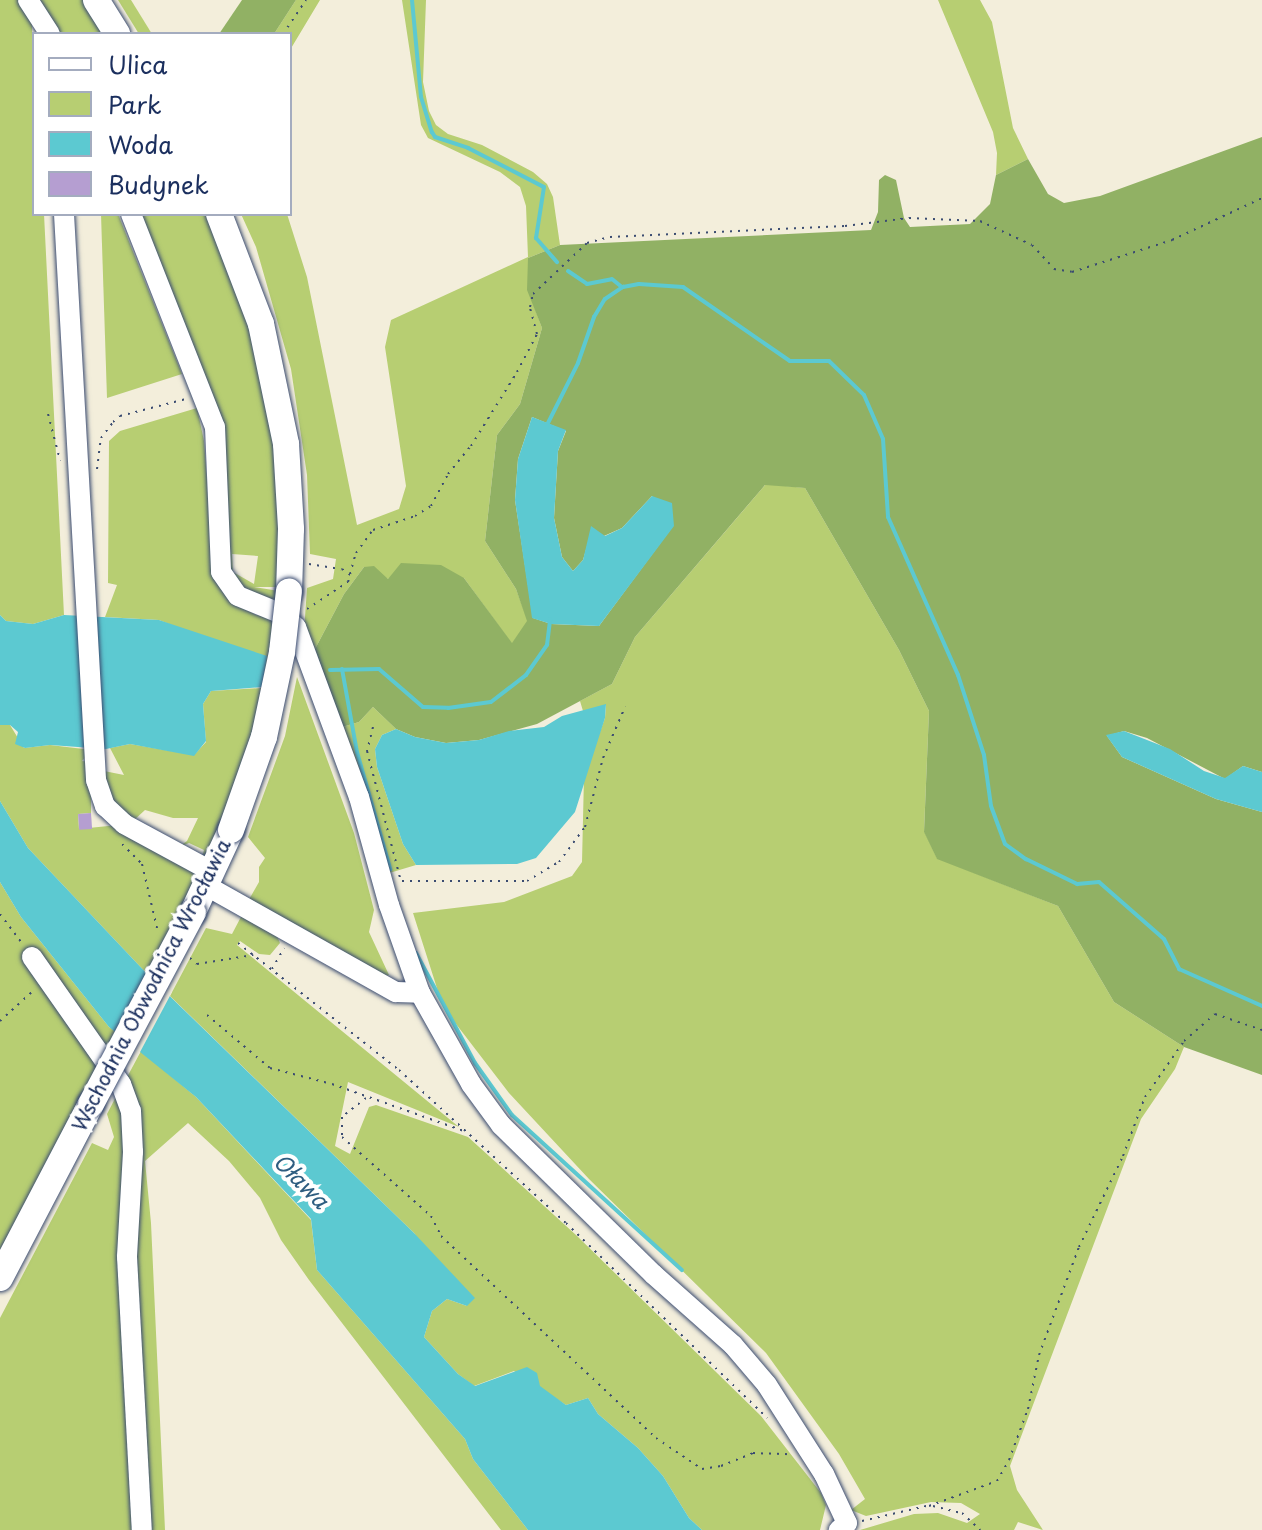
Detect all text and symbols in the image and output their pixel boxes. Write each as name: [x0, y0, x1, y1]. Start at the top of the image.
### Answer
legend: [32, 32, 292, 216]
text: Ulica: [108, 46, 167, 82]
text: Park: [108, 86, 162, 122]
text: Woda: [108, 126, 173, 162]
text: Budynek: [108, 166, 209, 202]
street label: Wschodnia Obwodnica Wrocławia: [67, 835, 235, 1135]
water label: Oława: [269, 1147, 335, 1213]

